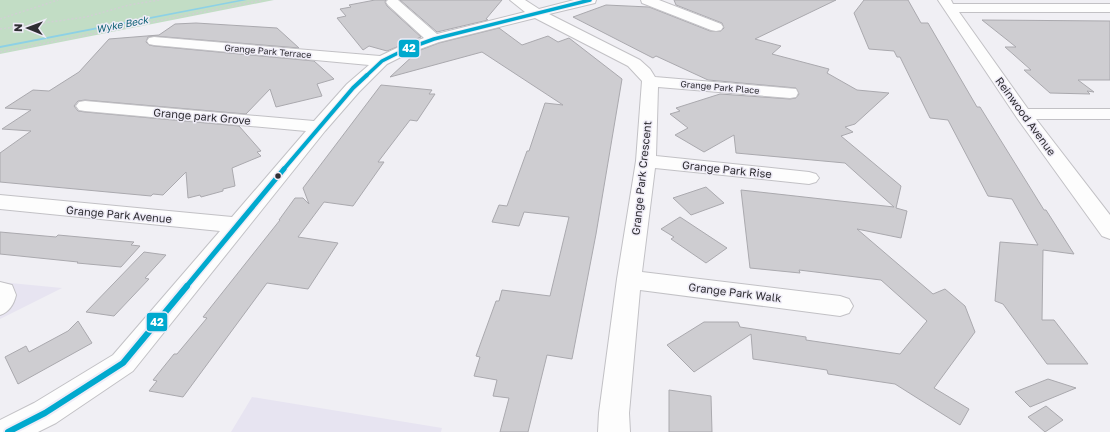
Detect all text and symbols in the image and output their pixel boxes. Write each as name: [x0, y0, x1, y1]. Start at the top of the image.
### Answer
north arrow: [8, 8, 48, 48]
water label: Wyke Beck: [95, 13, 150, 36]
text: N: [11, 24, 24, 32]
line badge: 42: [398, 39, 420, 58]
text: 42: [402, 41, 416, 54]
street label: Grange Park Terrace: [224, 42, 312, 60]
street label: Reinwood Avenue: [993, 74, 1059, 158]
street label: Grange Park Place: [680, 78, 760, 96]
street label: Grange park Grove: [153, 105, 251, 127]
street label: Grange Park Crescent: [629, 120, 653, 236]
street label: Grange Park Rise: [682, 158, 772, 180]
unlabelled marker: [273, 171, 283, 181]
street label: Grange Park Avenue: [66, 203, 172, 225]
street label: Grange Park Walk: [688, 280, 782, 304]
line badge: 42: [146, 312, 168, 332]
text: 42: [150, 315, 164, 328]

